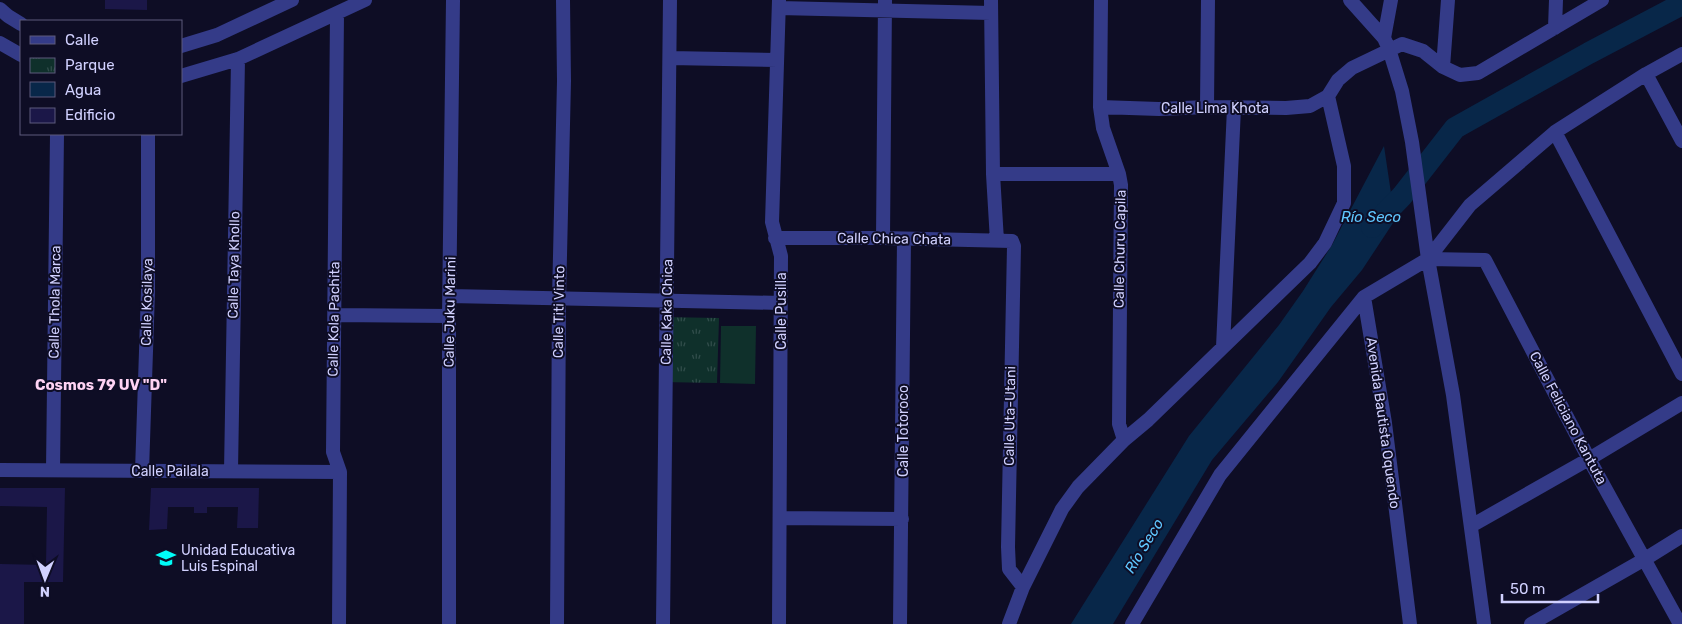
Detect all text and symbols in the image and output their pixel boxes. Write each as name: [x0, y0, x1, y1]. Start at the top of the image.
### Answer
legend: [20, 20, 182, 135]
text: Calle: [65, 31, 99, 49]
text: Parque: [65, 56, 115, 74]
text: Agua: [65, 81, 101, 99]
street label: Calle Lima Khota: [1161, 100, 1269, 117]
text: Edificio: [65, 106, 115, 124]
street label: Calle Churu Capila: [1110, 190, 1130, 308]
water label: Río Seco: [1341, 208, 1402, 226]
street label: Calle Taya Khollo: [225, 211, 243, 319]
street label: Calle Chica Chata: [837, 230, 951, 248]
street label: Calle Thola Marca: [46, 245, 64, 359]
street label: Calle Juku Marini: [441, 256, 459, 368]
street label: Calle Kosilaya: [138, 258, 156, 346]
street label: Calle Kaka Chica: [658, 259, 676, 365]
street label: Calle Kola Pachita: [324, 261, 344, 377]
street label: Calle Titi Vinto: [550, 266, 568, 358]
street label: Calle Pusilla: [773, 272, 790, 350]
street label: Avenida Bautista Oquendo: [1363, 336, 1403, 510]
street label: Calle Feliciano Kantuta: [1526, 349, 1610, 487]
street label: Calle Uta-Utani: [1001, 366, 1019, 466]
district label: Cosmos 79 UV "D": [35, 376, 167, 394]
street label: Calle Totoroco: [895, 385, 912, 477]
street label: Calle Pailala: [131, 463, 209, 480]
water label: Río Seco: [1121, 515, 1167, 576]
place label: Unidad Educativa Luis Espinal: [181, 542, 295, 575]
school or university icon: Unidad Educativa Luis Espinal: [155, 547, 177, 569]
north arrow: [20, 554, 70, 604]
scale bar: [1502, 572, 1598, 604]
text: 50 m: [1510, 580, 1545, 598]
text: N: [40, 583, 50, 600]

